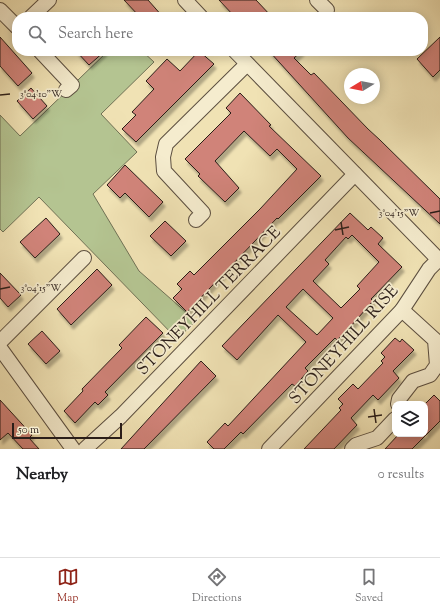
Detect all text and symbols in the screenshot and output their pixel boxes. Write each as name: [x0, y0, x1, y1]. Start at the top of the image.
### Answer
search box: [12, 12, 428, 56]
icon: search: [26, 23, 48, 45]
text: Search here: [58, 24, 133, 45]
north arrow: [344, 68, 380, 104]
text: 3°04'10"W: [20, 87, 62, 102]
text: 3°04'15"W: [379, 206, 419, 221]
street label: STONEYHILL TERRACE: [132, 221, 287, 381]
street label: STONEYHILL RISE: [284, 280, 405, 410]
text: 3°04'15"W: [21, 281, 61, 296]
map controls: [392, 401, 428, 437]
button: layers: [392, 401, 428, 437]
scale bar: [12, 421, 122, 440]
text: 50 m: [18, 422, 39, 438]
text: Nearby: [16, 463, 68, 487]
text: 0 results: [378, 466, 424, 484]
tab: Map: [57, 566, 79, 606]
tab: Directions: [192, 566, 242, 606]
tab: Saved: [355, 566, 383, 606]

